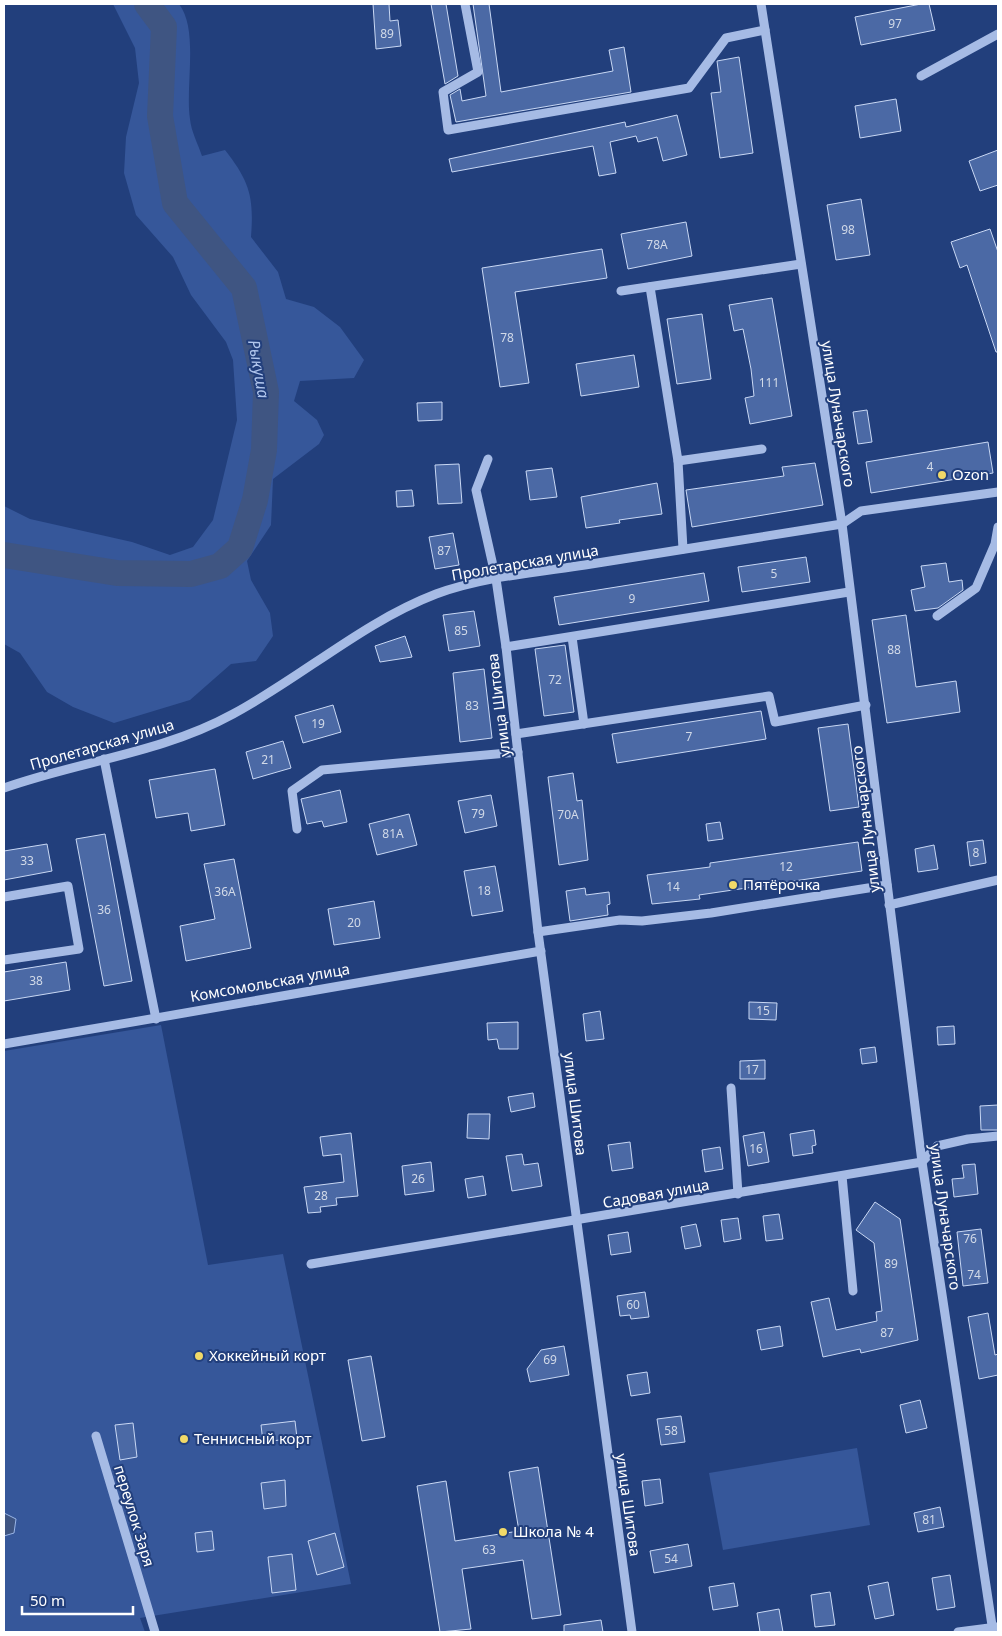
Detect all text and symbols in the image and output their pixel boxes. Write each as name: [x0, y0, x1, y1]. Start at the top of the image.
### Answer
house number: 97: [888, 15, 902, 32]
house number: 89: [380, 25, 394, 42]
house number: 98: [841, 221, 855, 238]
house number: 78А: [646, 236, 668, 253]
house number: 78: [500, 329, 514, 346]
water label: Рыкуша: [243, 338, 275, 400]
street label: улица Луначарского: [818, 339, 860, 488]
house number: 111: [759, 374, 779, 391]
house number: 4: [927, 458, 934, 475]
place label: Ozon: [952, 464, 989, 484]
marker: Ozon: [936, 469, 948, 481]
street label: Пролетарская улица: [450, 539, 600, 585]
house number: 87: [437, 542, 451, 559]
house number: 5: [771, 565, 778, 582]
house number: 9: [629, 590, 636, 607]
house number: 85: [454, 622, 468, 639]
house number: 88: [887, 641, 901, 658]
street label: улица Шитова: [482, 652, 514, 758]
house number: 72: [548, 671, 562, 688]
house number: 83: [465, 697, 479, 714]
street label: Пролетарская улица: [27, 714, 176, 774]
house number: 19: [311, 715, 325, 732]
house number: 7: [686, 728, 693, 745]
street label: улица Луначарского: [846, 745, 884, 894]
house number: 21: [261, 751, 275, 768]
house number: 79: [471, 805, 485, 822]
house number: 70А: [557, 806, 579, 823]
house number: 81А: [382, 825, 404, 842]
house number: 8: [973, 844, 980, 861]
house number: 33: [20, 852, 34, 869]
house number: 12: [779, 858, 793, 875]
place label: Пятёрочка: [743, 874, 820, 894]
house number: 14: [666, 878, 680, 895]
marker: Пятёрочка: [727, 879, 739, 891]
house number: 18: [477, 882, 491, 899]
house number: 36А: [214, 883, 236, 900]
house number: 36: [97, 901, 111, 918]
house number: 20: [347, 914, 361, 931]
street label: Комсомольская улица: [189, 958, 351, 1006]
house number: 38: [29, 972, 43, 989]
house number: 15: [756, 1002, 770, 1019]
street label: улица Шитова: [560, 1051, 592, 1157]
house number: 17: [745, 1061, 759, 1078]
house number: 16: [749, 1140, 763, 1157]
street label: улица Луначарского: [926, 1142, 966, 1291]
house number: 26: [411, 1170, 425, 1187]
street label: Садовая улица: [601, 1174, 711, 1212]
house number: 28: [314, 1187, 328, 1204]
house number: 76: [963, 1230, 977, 1247]
house number: 89: [884, 1255, 898, 1272]
house number: 74: [967, 1266, 981, 1283]
house number: 60: [626, 1296, 640, 1313]
house number: 87: [880, 1324, 894, 1341]
place label: Хоккейный корт: [209, 1345, 326, 1365]
marker: Хоккейный корт: [193, 1350, 205, 1362]
house number: 69: [543, 1351, 557, 1368]
house number: 58: [664, 1422, 678, 1439]
place label: Теннисный корт: [194, 1428, 311, 1448]
marker: Теннисный корт: [178, 1433, 190, 1445]
street label: улица Шитова: [612, 1452, 646, 1558]
street label: переулок Заря: [110, 1462, 160, 1569]
house number: 81: [922, 1511, 936, 1528]
place label: Школа № 4: [513, 1521, 594, 1541]
marker: Школа № 4: [497, 1526, 509, 1538]
house number: 63: [482, 1541, 496, 1558]
house number: 54: [664, 1550, 678, 1567]
scale bar: [22, 1584, 134, 1616]
text: 50 m: [30, 1590, 65, 1610]

